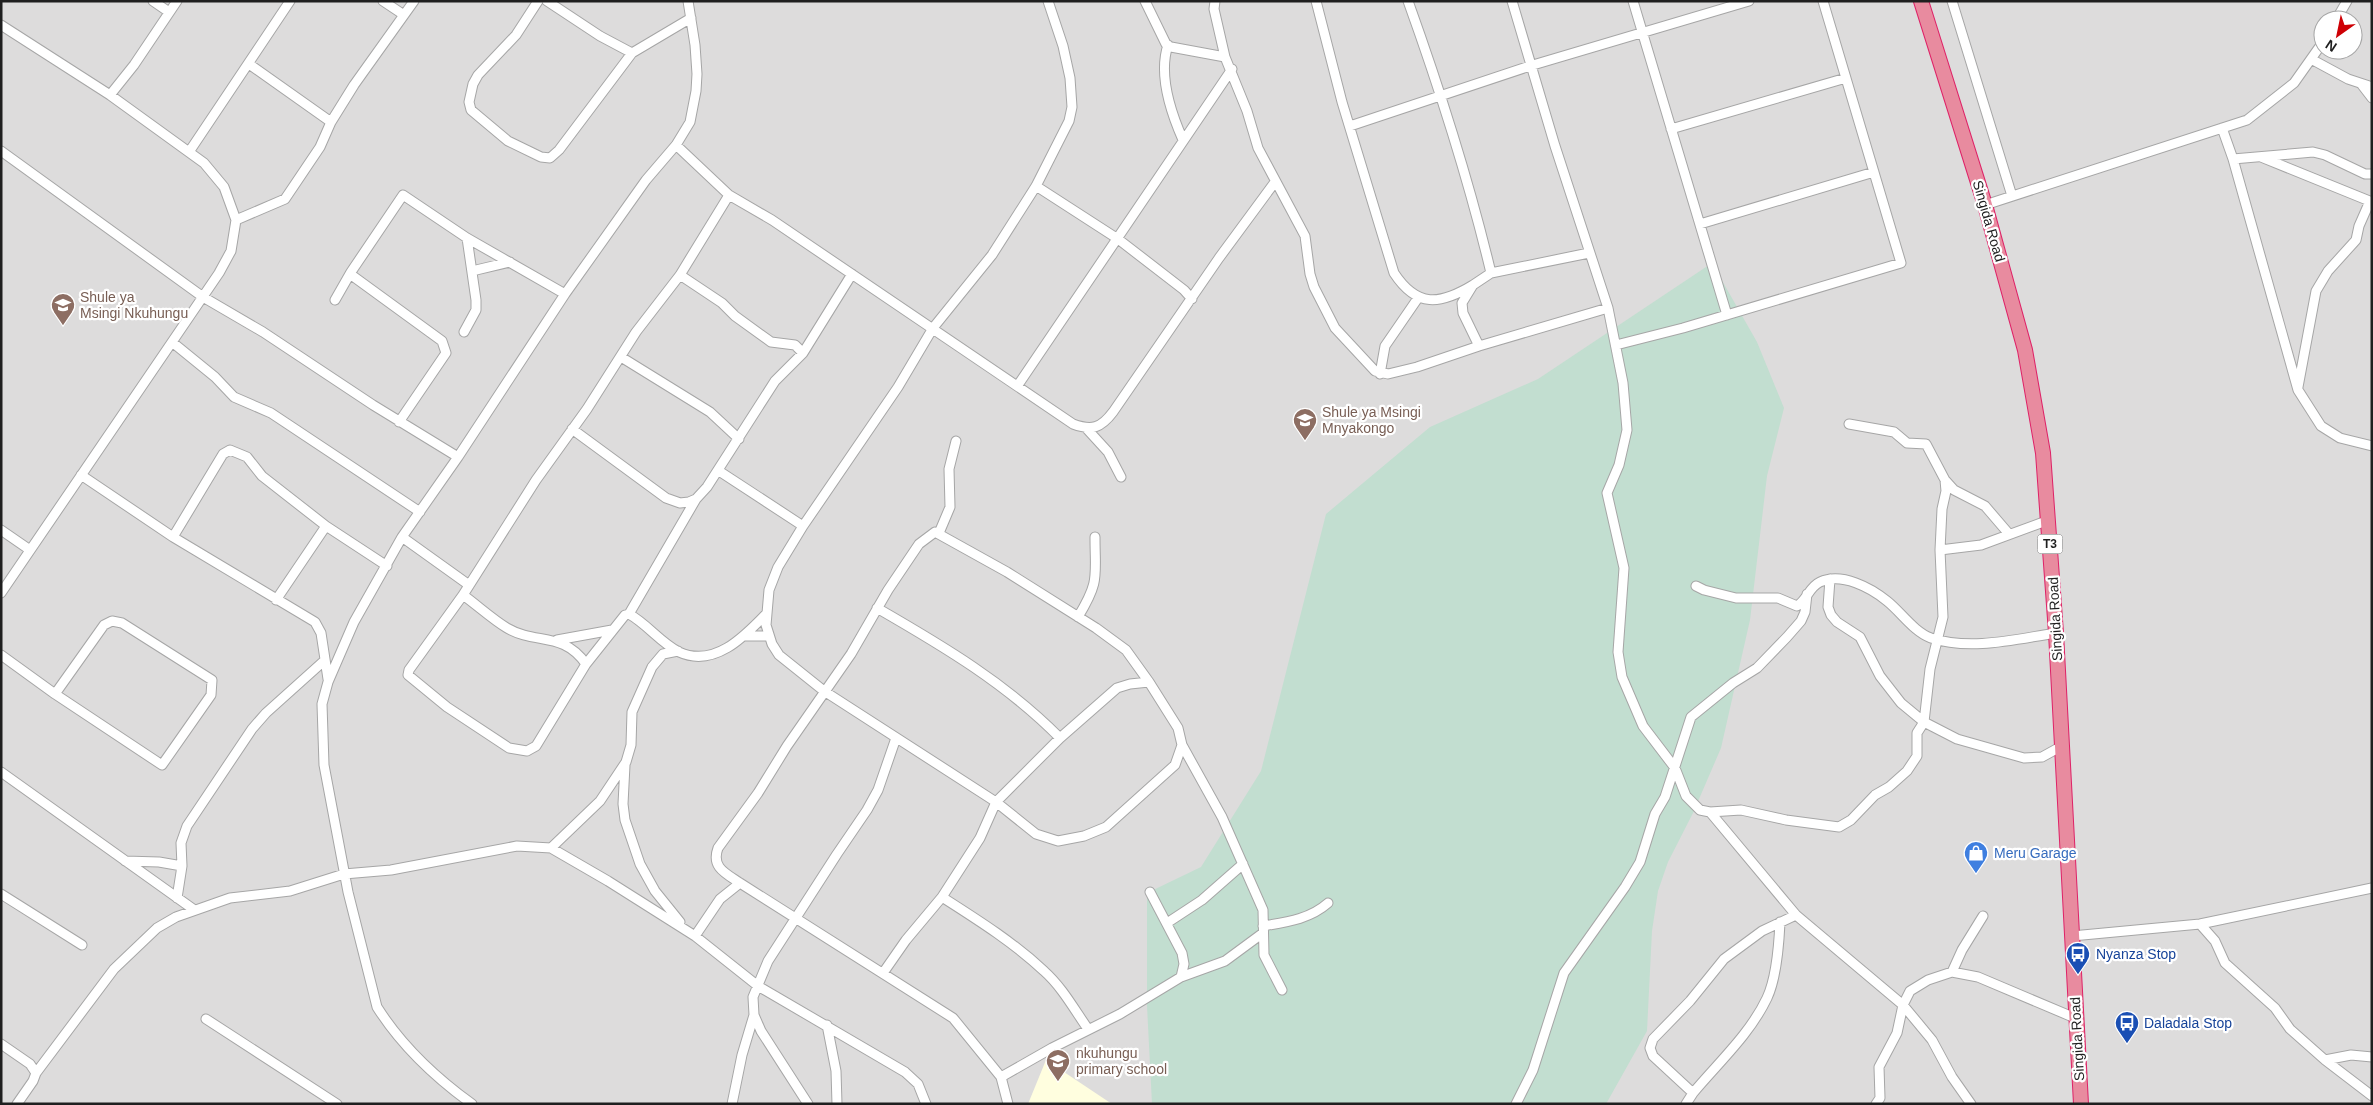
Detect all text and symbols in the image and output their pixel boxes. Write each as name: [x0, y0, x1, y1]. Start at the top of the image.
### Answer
north arrow: [2313, 10, 2363, 60]
text: N: [2322, 36, 2340, 55]
street label: Singida Road: [1970, 178, 2008, 264]
place label: Shule ya Msingi Nkuhungu: [80, 289, 188, 321]
school or university icon: Shule ya Msingi Nkuhungu: [50, 292, 76, 326]
place label: Shule ya Msingi Mnyakongo: [1322, 404, 1421, 436]
school or university icon: Shule ya Msingi Mnyakongo: [1292, 407, 1318, 441]
road number: T3: [2038, 534, 2062, 554]
street label: Singida Road: [2045, 577, 2065, 661]
shop icon: Meru Garage: [1963, 840, 1989, 874]
place label: Meru Garage: [1994, 845, 2077, 861]
bus stop icon: Nyanza Stop: [2065, 941, 2091, 975]
place label: Nyanza Stop: [2096, 946, 2176, 962]
street label: Singida Road: [2067, 997, 2087, 1081]
bus stop icon: Daladala Stop: [2114, 1010, 2140, 1044]
place label: Daladala Stop: [2144, 1015, 2232, 1031]
place label: nkuhungu primary school: [1076, 1045, 1167, 1077]
school or university icon: nkuhungu primary school: [1045, 1048, 1071, 1082]

